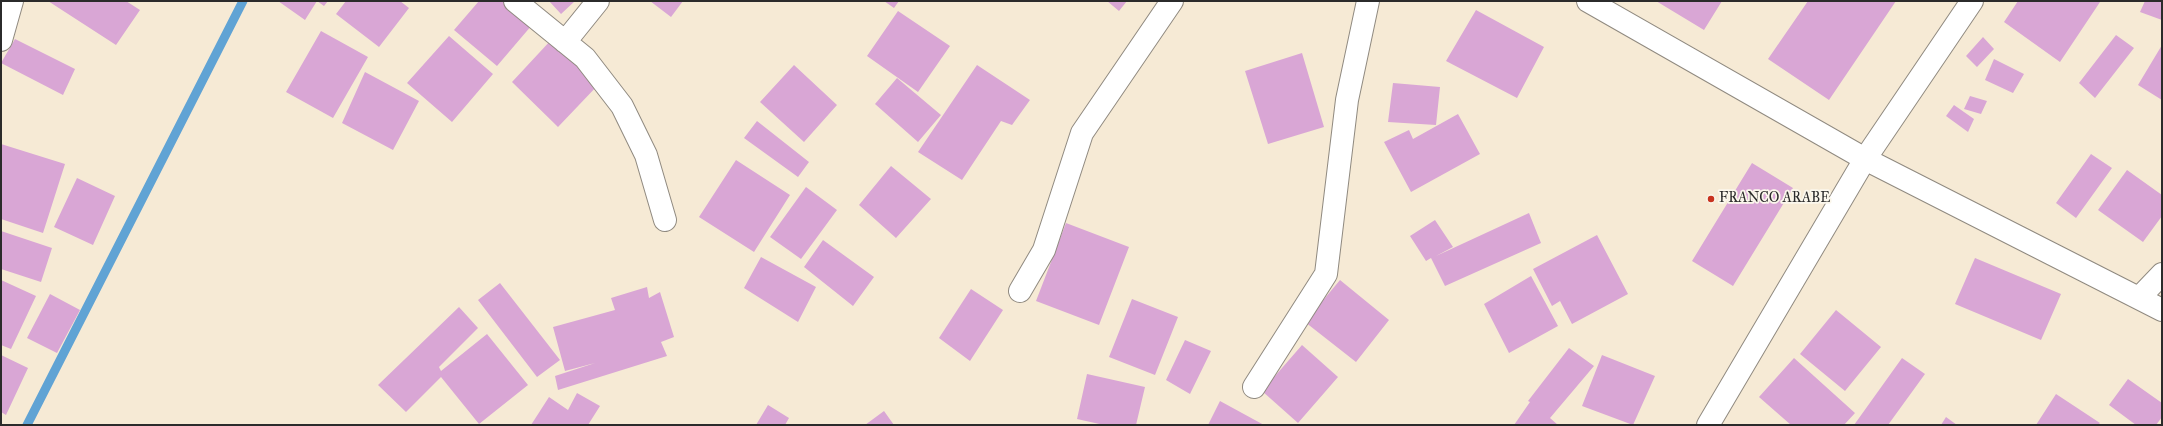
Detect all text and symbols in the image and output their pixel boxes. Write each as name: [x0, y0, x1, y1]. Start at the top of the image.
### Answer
place label: FRANCO ARABE: [1719, 191, 1830, 207]
marker: FRANCO ARABE: [1706, 194, 1716, 204]

